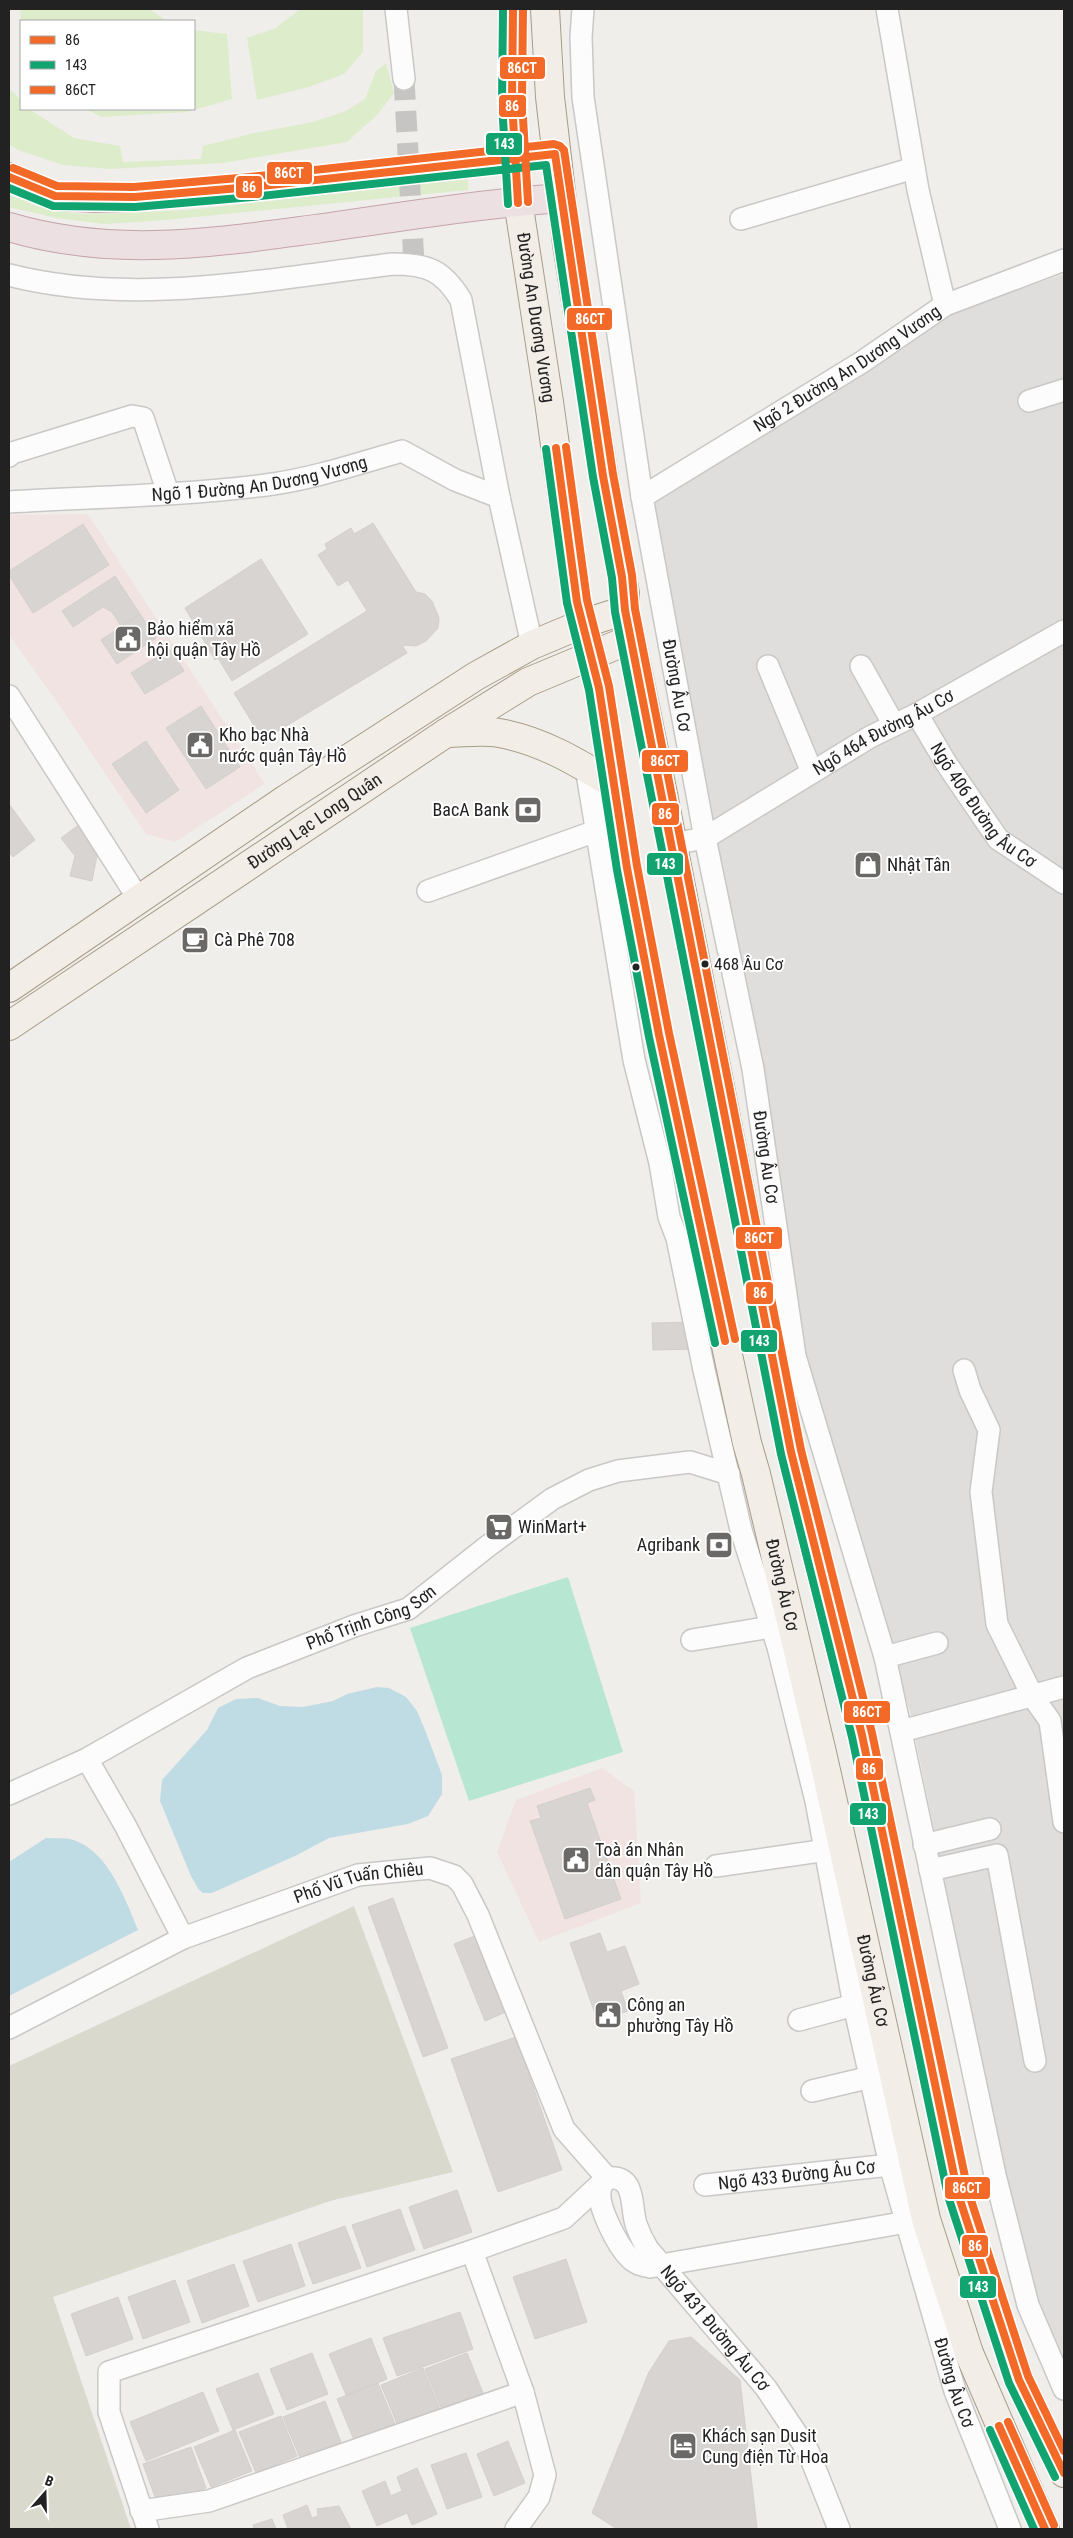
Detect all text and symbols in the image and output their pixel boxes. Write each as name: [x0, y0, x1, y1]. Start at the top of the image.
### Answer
legend: [20, 20, 195, 110]
text: 86: [65, 31, 80, 49]
text: 143: [65, 56, 87, 74]
line badge: 86CT: [499, 56, 546, 80]
text: 86CT: [507, 60, 537, 76]
text: 86CT: [65, 81, 96, 99]
line badge: 86: [498, 94, 527, 118]
text: 86: [505, 98, 519, 114]
line badge: 143: [485, 132, 523, 156]
text: 143: [493, 136, 515, 152]
line badge: 86CT: [266, 161, 313, 185]
text: 86CT: [274, 165, 304, 181]
line badge: 86: [235, 175, 263, 199]
text: 86: [242, 179, 256, 195]
street label: Đường An Dương Vương: [513, 231, 560, 404]
street label: Ngõ 2 Đường An Dương Vương: [750, 300, 944, 436]
line badge: 86CT: [566, 307, 613, 331]
text: 86CT: [575, 311, 605, 327]
street label: Ngõ 1 Đường An Dương Vương: [151, 451, 369, 505]
place label: Bảo hiểm xã hội quận Tây Hồ: [147, 618, 261, 660]
public building icon: Bảo hiểm xã hội quận Tây Hồ: [113, 624, 143, 654]
street label: Đường Âu Cơ: [658, 637, 696, 734]
street label: Ngõ 464 Đường Âu Cơ: [809, 684, 958, 779]
place label: Kho bạc Nhà nước quận Tây Hồ: [219, 724, 347, 766]
public building icon: Kho bạc Nhà nước quận Tây Hồ: [185, 730, 215, 760]
street label: Ngõ 406 Đường Âu Cơ: [926, 739, 1041, 872]
line badge: 86CT: [641, 749, 689, 773]
text: 86CT: [650, 753, 680, 769]
street label: Đường Lạc Long Quân: [243, 768, 385, 873]
bank icon: BacA Bank: [513, 795, 543, 825]
place label: BacA Bank: [432, 799, 509, 820]
line badge: 86: [651, 802, 680, 826]
text: 86: [658, 806, 672, 822]
shop icon: Nhật Tân: [853, 850, 883, 880]
line badge: 143: [646, 852, 684, 876]
place label: Nhật Tân: [887, 854, 950, 875]
text: 143: [654, 856, 676, 872]
cafe icon: Cà Phê 708: [180, 925, 210, 955]
place label: Cà Phê 708: [214, 929, 295, 950]
place label: 468 Âu Cơ: [714, 954, 784, 974]
marker: 468 Âu Cơ: [700, 959, 710, 969]
unlabelled marker: [631, 962, 641, 972]
street label: Đường Âu Cơ: [749, 1109, 784, 1206]
line badge: 86CT: [735, 1226, 783, 1250]
text: 86CT: [744, 1230, 774, 1246]
line badge: 86: [745, 1281, 774, 1305]
text: 86: [753, 1285, 767, 1301]
line badge: 143: [740, 1329, 778, 1353]
text: 143: [748, 1333, 770, 1349]
supermarket icon: WinMart+: [484, 1512, 514, 1542]
place label: WinMart+: [518, 1516, 587, 1537]
bank icon: Agribank: [704, 1530, 734, 1560]
place label: Agribank: [637, 1534, 700, 1555]
street label: Đường Âu Cơ: [762, 1537, 804, 1634]
street label: Phố Trịnh Công Sơn: [303, 1580, 440, 1654]
line badge: 86CT: [843, 1700, 891, 1724]
text: 86CT: [852, 1704, 882, 1720]
line badge: 86: [855, 1757, 884, 1781]
text: 86: [862, 1761, 876, 1777]
line badge: 143: [849, 1802, 887, 1826]
text: 143: [857, 1806, 879, 1822]
place label: Toà án Nhân dân quận Tây Hồ: [595, 1839, 713, 1881]
public building icon: Toà án Nhân dân quận Tây Hồ: [561, 1845, 591, 1875]
street label: Phố Vũ Tuấn Chiêu: [291, 1858, 424, 1907]
street label: Đường Âu Cơ: [853, 1932, 894, 2029]
place label: Công an phường Tây Hồ: [627, 1994, 734, 2036]
public building icon: Công an phường Tây Hồ: [593, 2000, 623, 2030]
street label: Ngõ 433 Đường Âu Cơ: [717, 2156, 877, 2194]
line badge: 86CT: [944, 2176, 991, 2200]
text: 86CT: [952, 2180, 982, 2196]
line badge: 86: [961, 2234, 989, 2258]
text: 86: [968, 2238, 982, 2254]
street label: Ngõ 431 Đường Âu Cơ: [656, 2261, 775, 2395]
line badge: 143: [959, 2275, 997, 2299]
text: 143: [967, 2279, 989, 2295]
street label: Đường Âu Cơ: [930, 2335, 980, 2431]
place label: Khách sạn Dusit Cung điện Từ Hoa: [702, 2425, 829, 2467]
hotel icon: Khách sạn Dusit Cung điện Từ Hoa: [668, 2431, 698, 2461]
north arrow: [20, 2468, 70, 2518]
text: B: [43, 2472, 56, 2490]

